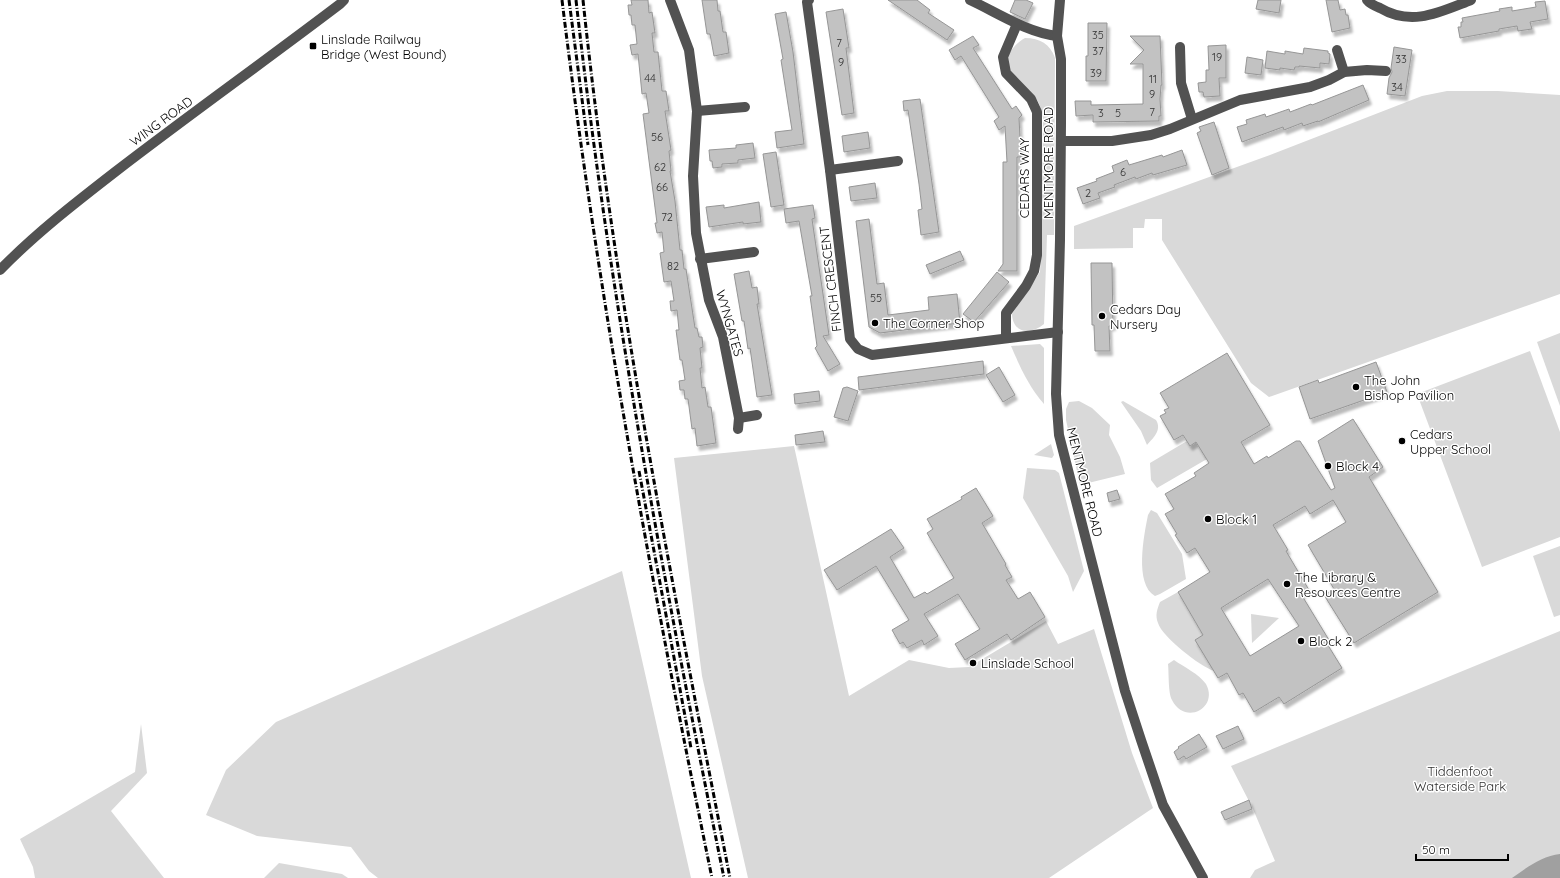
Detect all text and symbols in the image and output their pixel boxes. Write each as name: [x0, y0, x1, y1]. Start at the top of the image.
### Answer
house number: 35: [1092, 28, 1104, 42]
place label: Linslade Railway Bridge (West Bound): [321, 31, 447, 62]
house number: 7: [836, 36, 842, 50]
marker: Linslade Railway Bridge (West Bound): [308, 41, 318, 51]
house number: 37: [1092, 44, 1104, 58]
house number: 19: [1212, 50, 1222, 64]
house number: 33: [1395, 52, 1407, 66]
house number: 9: [838, 55, 844, 69]
house number: 39: [1090, 66, 1102, 80]
house number: 44: [644, 71, 656, 85]
house number: 11: [1149, 72, 1157, 86]
house number: 34: [1391, 80, 1403, 94]
house number: 9: [1149, 87, 1155, 101]
street label: WING ROAD: [126, 93, 196, 149]
house number: 7: [1149, 105, 1155, 119]
house number: 3: [1098, 106, 1104, 120]
house number: 5: [1115, 106, 1121, 120]
street label: MENTMORE ROAD: [1040, 107, 1056, 219]
house number: 56: [651, 130, 663, 144]
street label: CEDARS WAY: [1016, 137, 1032, 218]
house number: 62: [654, 160, 666, 174]
house number: 6: [1120, 165, 1126, 179]
house number: 66: [656, 180, 668, 194]
house number: 2: [1085, 186, 1091, 200]
house number: 72: [661, 210, 673, 224]
street label: FINCH CRESCENT: [816, 225, 844, 333]
house number: 82: [667, 259, 679, 273]
street label: WYNGATES: [713, 288, 747, 358]
house number: 55: [870, 291, 882, 305]
place label: Cedars Day Nursery: [1110, 301, 1181, 332]
marker: Cedars Day Nursery: [1097, 311, 1107, 321]
place label: The Corner Shop: [883, 315, 984, 331]
marker: The Corner Shop: [870, 318, 880, 328]
place label: The John Bishop Pavilion: [1364, 372, 1454, 403]
marker: The John Bishop Pavilion: [1351, 382, 1361, 392]
street label: MENTMORE ROAD: [1064, 426, 1106, 538]
place label: Cedars Upper School: [1410, 426, 1491, 457]
marker: Cedars Upper School: [1397, 436, 1407, 446]
place label: Block 4: [1336, 458, 1379, 474]
marker: Block 4: [1323, 461, 1333, 471]
place label: Block 1: [1216, 511, 1257, 527]
marker: Block 1: [1203, 514, 1213, 524]
place label: The Library & Resources Centre: [1295, 569, 1401, 600]
marker: The Library & Resources Centre: [1282, 579, 1292, 589]
place label: Block 2: [1309, 633, 1353, 649]
marker: Block 2: [1296, 636, 1306, 646]
place label: Linslade School: [981, 655, 1074, 671]
marker: Linslade School: [968, 658, 978, 668]
park label: Tiddenfoot Waterside Park: [1414, 763, 1506, 794]
scale bar: [1416, 836, 1508, 862]
text: 50 m: [1422, 842, 1450, 857]

